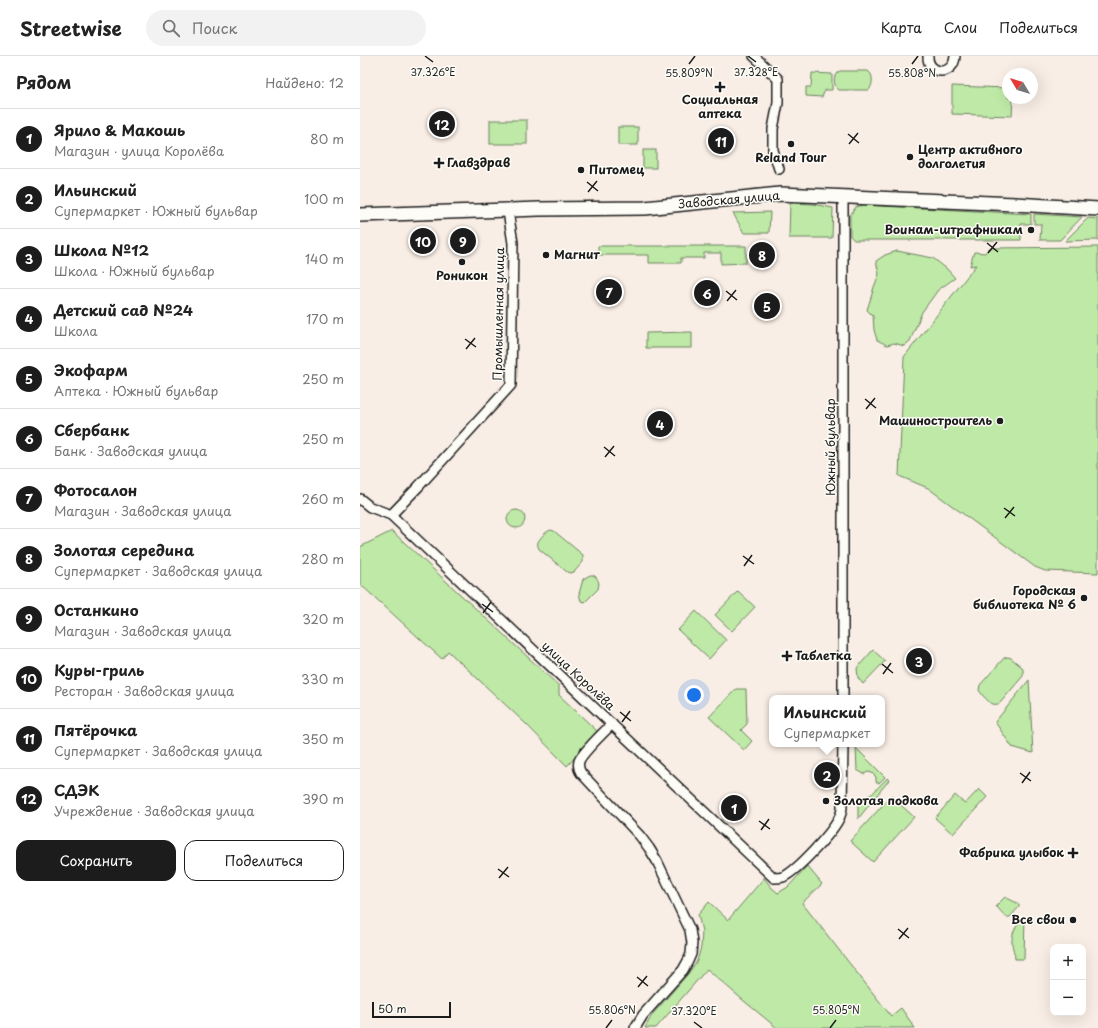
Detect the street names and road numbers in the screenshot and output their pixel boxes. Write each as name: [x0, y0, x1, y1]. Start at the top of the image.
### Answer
street label: Заводская улица: [678, 186, 781, 212]
street label: Промышленная улица: [488, 247, 508, 381]
street label: Южный бульвар: [821, 398, 839, 496]
street label: улица Королёва: [538, 636, 620, 715]

